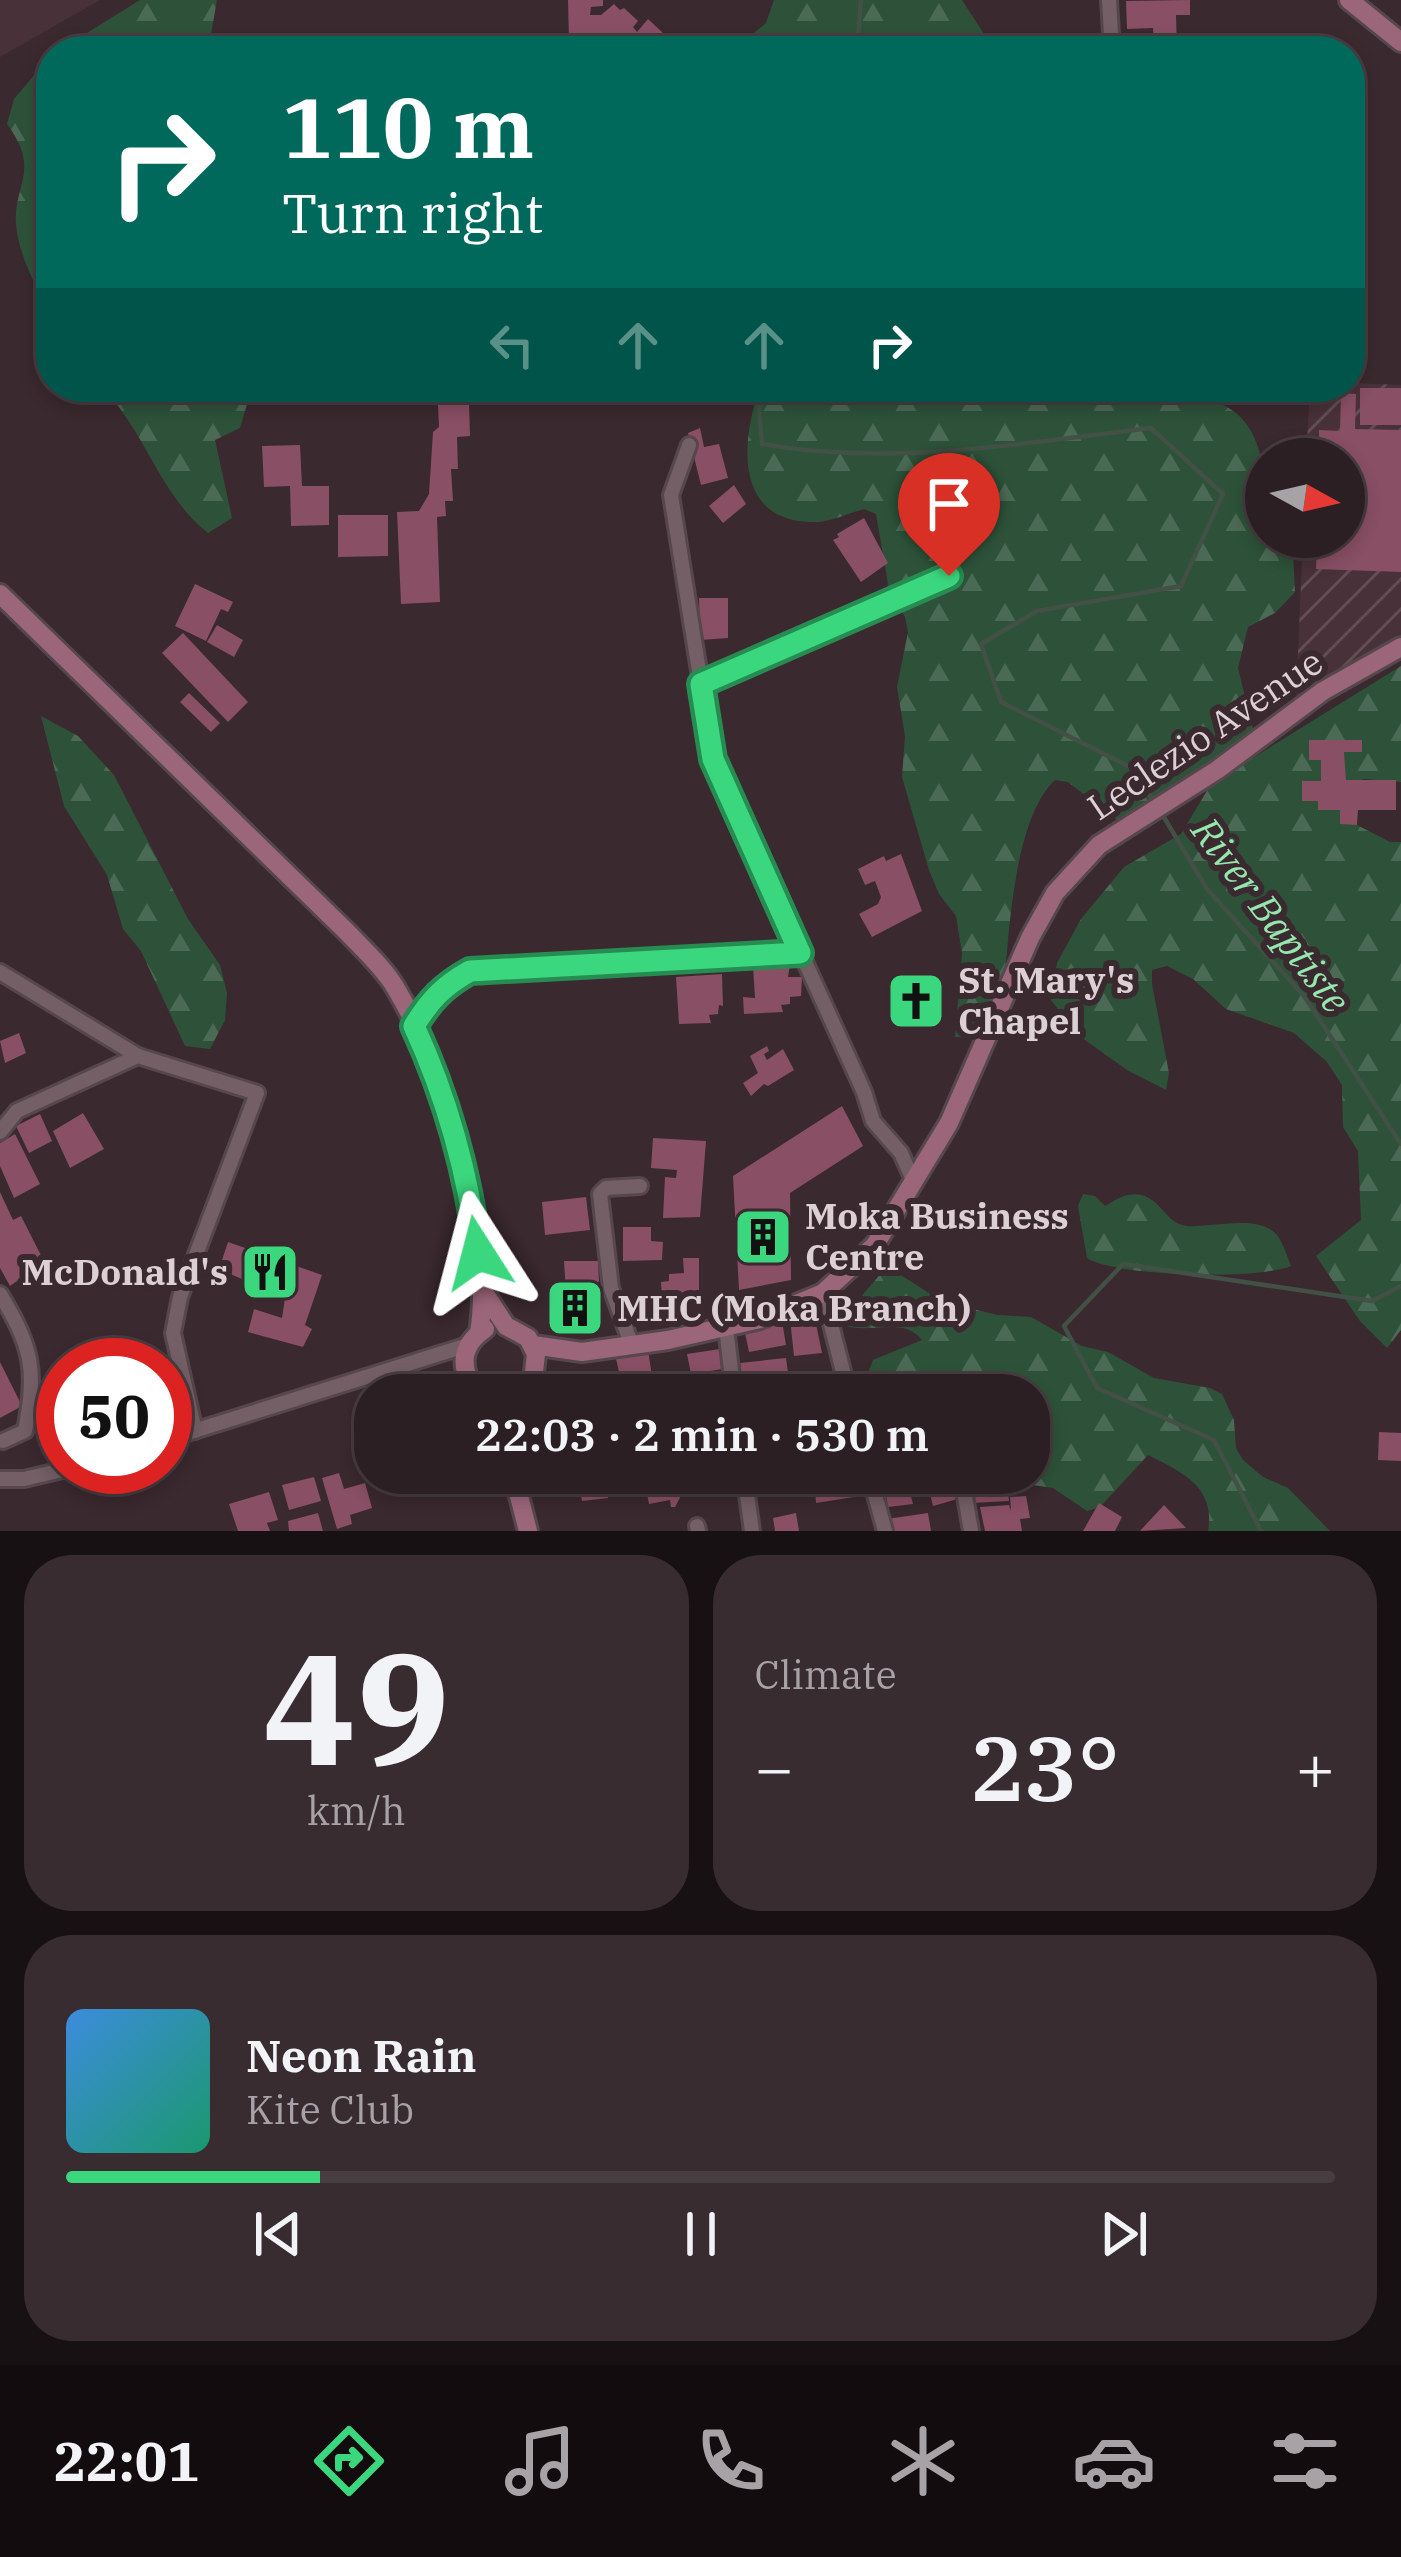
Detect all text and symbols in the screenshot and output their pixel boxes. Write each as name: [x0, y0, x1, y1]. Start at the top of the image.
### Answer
text: 110 m: [282, 72, 534, 181]
icon: right: [84, 84, 240, 240]
text: Turn right: [282, 178, 544, 248]
icon: left: [479, 312, 545, 378]
icon: ahead: [605, 312, 671, 378]
icon: ahead: [731, 312, 797, 378]
icon: right: [857, 312, 923, 378]
north arrow: [1245, 438, 1365, 558]
map controls: [1245, 438, 1365, 558]
pin: [898, 453, 1000, 576]
icon: arrive: [916, 471, 982, 537]
street label: Leclezio Avenue: [1078, 637, 1331, 830]
water label: River Baptiste: [1180, 806, 1362, 1023]
place label: St. Mary's Chapel: [958, 956, 1134, 1044]
church icon: St. Mary's Chapel: [885, 970, 947, 1032]
position arrow: [415, 1190, 541, 1316]
place label: Moka Business Centre: [805, 1192, 1069, 1280]
building icon: Moka Business Centre: [732, 1206, 794, 1268]
restaurant icon: McDonald's: [239, 1241, 301, 1303]
place label: McDonald's: [22, 1248, 228, 1295]
building icon: MHC (Moka Branch): [544, 1277, 606, 1339]
place label: MHC (Moka Branch): [617, 1284, 971, 1331]
speed limit sign: 50: [36, 1338, 192, 1494]
text: 22:03 · 2 min · 530 m: [475, 1405, 929, 1463]
text: 49: [263, 1605, 450, 1808]
text: Climate: [755, 1649, 897, 1700]
text: 23°: [970, 1709, 1120, 1826]
text: −: [755, 1724, 794, 1810]
text: +: [1295, 1724, 1335, 1810]
text: km/h: [307, 1785, 406, 1836]
text: Neon Rain: [246, 2026, 476, 2084]
text: Kite Club: [246, 2084, 414, 2135]
icon: previous: [245, 2201, 311, 2267]
icon: pause: [668, 2201, 734, 2267]
icon: next: [1091, 2201, 1157, 2267]
icon: directions: [307, 2419, 391, 2503]
icon: music: [498, 2419, 582, 2503]
icon: phone: [689, 2419, 773, 2503]
icon: climate: [881, 2419, 965, 2503]
icon: car: [1072, 2419, 1156, 2503]
icon: filters: [1263, 2419, 1347, 2503]
text: 22:01: [54, 2426, 200, 2496]

